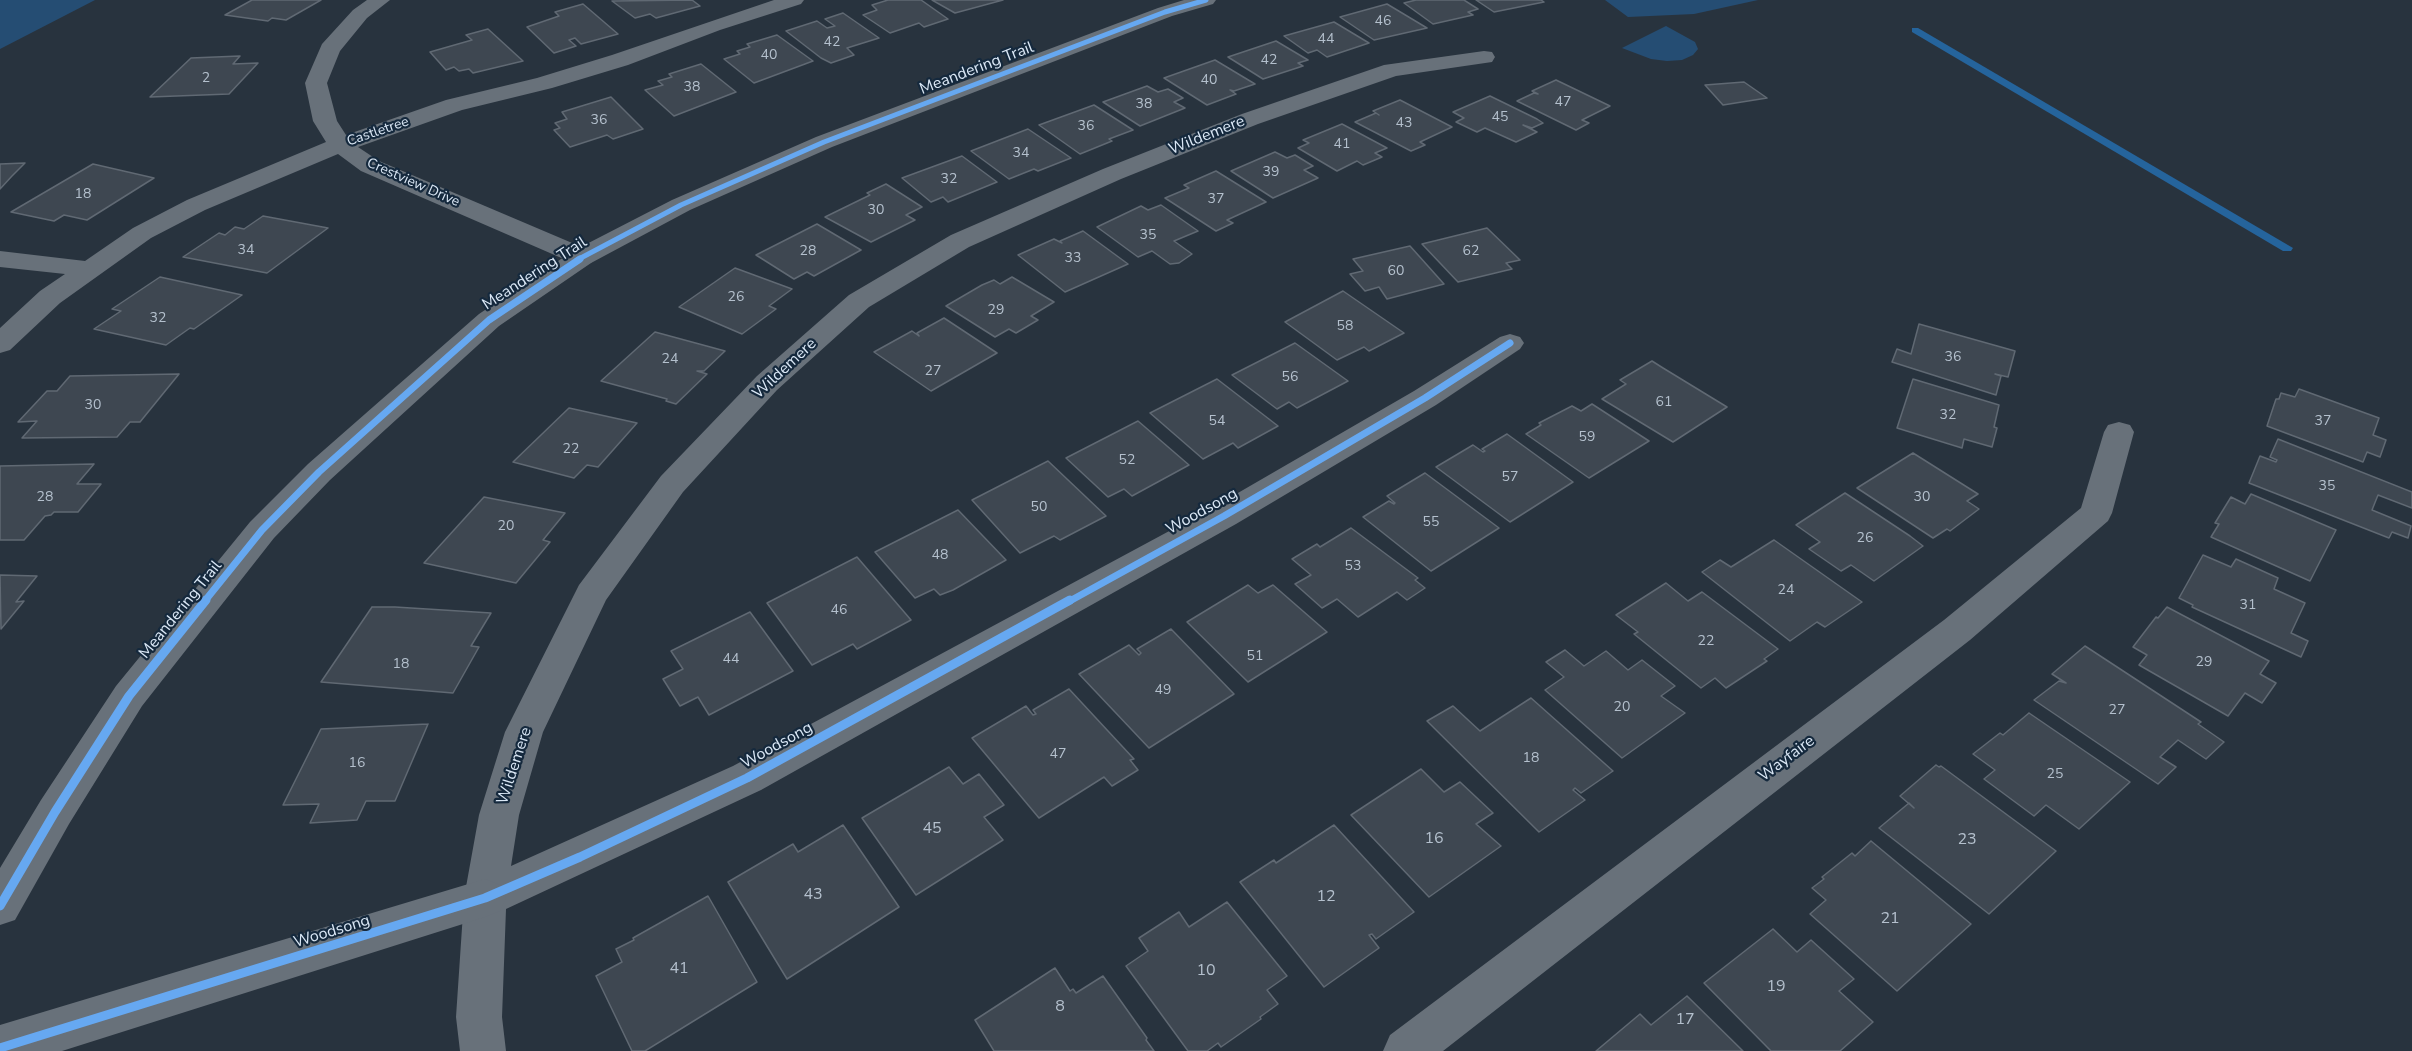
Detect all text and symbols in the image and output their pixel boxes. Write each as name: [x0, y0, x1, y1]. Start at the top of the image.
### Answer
house number: 46: [1375, 14, 1391, 30]
house number: 44: [1318, 32, 1334, 48]
house number: 42: [824, 35, 840, 51]
street label: Meandering Trail: [917, 38, 1037, 100]
house number: 40: [761, 48, 777, 64]
house number: 42: [1261, 53, 1277, 69]
house number: 2: [202, 71, 210, 87]
house number: 40: [1201, 73, 1217, 89]
house number: 38: [684, 80, 700, 96]
house number: 47: [1555, 95, 1571, 111]
house number: 38: [1136, 97, 1152, 113]
house number: 45: [1492, 110, 1508, 126]
street label: Wildemere: [1166, 112, 1248, 160]
house number: 36: [591, 113, 607, 129]
street label: Castletree: [345, 114, 411, 150]
house number: 43: [1396, 116, 1412, 132]
house number: 36: [1078, 119, 1094, 135]
house number: 41: [1334, 137, 1350, 153]
house number: 34: [1013, 146, 1029, 162]
street label: Crestview Drive: [364, 155, 462, 211]
house number: 39: [1263, 165, 1279, 181]
house number: 32: [941, 172, 957, 188]
house number: 18: [75, 187, 91, 203]
house number: 37: [1208, 192, 1224, 208]
house number: 30: [868, 203, 884, 219]
house number: 35: [1140, 228, 1156, 244]
street label: Meandering Trail: [479, 233, 591, 315]
house number: 34: [238, 243, 254, 259]
house number: 28: [800, 244, 816, 260]
house number: 62: [1463, 244, 1479, 260]
house number: 33: [1065, 251, 1081, 267]
house number: 60: [1388, 264, 1404, 280]
house number: 26: [728, 290, 744, 306]
house number: 29: [988, 303, 1004, 319]
house number: 32: [150, 311, 166, 327]
house number: 58: [1337, 319, 1353, 335]
street label: Wildemere: [749, 335, 821, 403]
house number: 36: [1945, 350, 1961, 366]
house number: 24: [662, 352, 678, 368]
house number: 27: [925, 364, 941, 380]
house number: 56: [1282, 370, 1298, 386]
house number: 61: [1656, 395, 1672, 411]
house number: 30: [85, 398, 101, 414]
house number: 32: [1940, 408, 1956, 424]
house number: 54: [1209, 414, 1225, 430]
house number: 37: [2315, 414, 2331, 430]
house number: 59: [1579, 430, 1595, 446]
house number: 22: [563, 442, 579, 458]
house number: 52: [1119, 453, 1135, 469]
house number: 57: [1502, 470, 1518, 486]
house number: 35: [2319, 479, 2335, 495]
street label: Woodsong: [1163, 484, 1241, 540]
house number: 28: [37, 490, 53, 506]
house number: 30: [1914, 490, 1930, 506]
house number: 50: [1031, 500, 1047, 516]
house number: 55: [1423, 515, 1439, 531]
house number: 20: [498, 519, 514, 535]
house number: 26: [1857, 531, 1873, 547]
house number: 48: [932, 548, 948, 564]
street label: Meandering Trail: [136, 557, 226, 663]
house number: 53: [1345, 559, 1361, 575]
house number: 24: [1778, 583, 1794, 599]
house number: 31: [2240, 598, 2256, 614]
house number: 46: [831, 603, 847, 619]
house number: 22: [1698, 634, 1714, 650]
house number: 51: [1247, 649, 1263, 665]
house number: 44: [723, 652, 739, 668]
house number: 29: [2196, 655, 2212, 671]
house number: 18: [393, 657, 409, 673]
house number: 49: [1155, 683, 1171, 699]
house number: 20: [1614, 700, 1630, 716]
house number: 27: [2109, 703, 2125, 719]
street label: Woodsong: [738, 718, 816, 774]
street label: Wildemere: [493, 725, 537, 807]
street label: Wayfaire: [1755, 732, 1819, 786]
house number: 47: [1050, 747, 1066, 763]
house number: 18: [1523, 751, 1539, 767]
house number: 16: [349, 756, 365, 772]
house number: 25: [2047, 767, 2063, 783]
house number: 45: [922, 819, 942, 839]
house number: 16: [1424, 829, 1444, 849]
house number: 23: [1957, 830, 1977, 850]
house number: 43: [803, 885, 823, 905]
house number: 12: [1316, 887, 1336, 907]
house number: 21: [1880, 909, 1900, 929]
street label: Woodsong: [291, 911, 373, 953]
house number: 41: [669, 959, 689, 979]
house number: 10: [1196, 961, 1216, 981]
house number: 19: [1766, 977, 1786, 997]
house number: 8: [1055, 997, 1065, 1017]
house number: 17: [1675, 1010, 1695, 1030]

